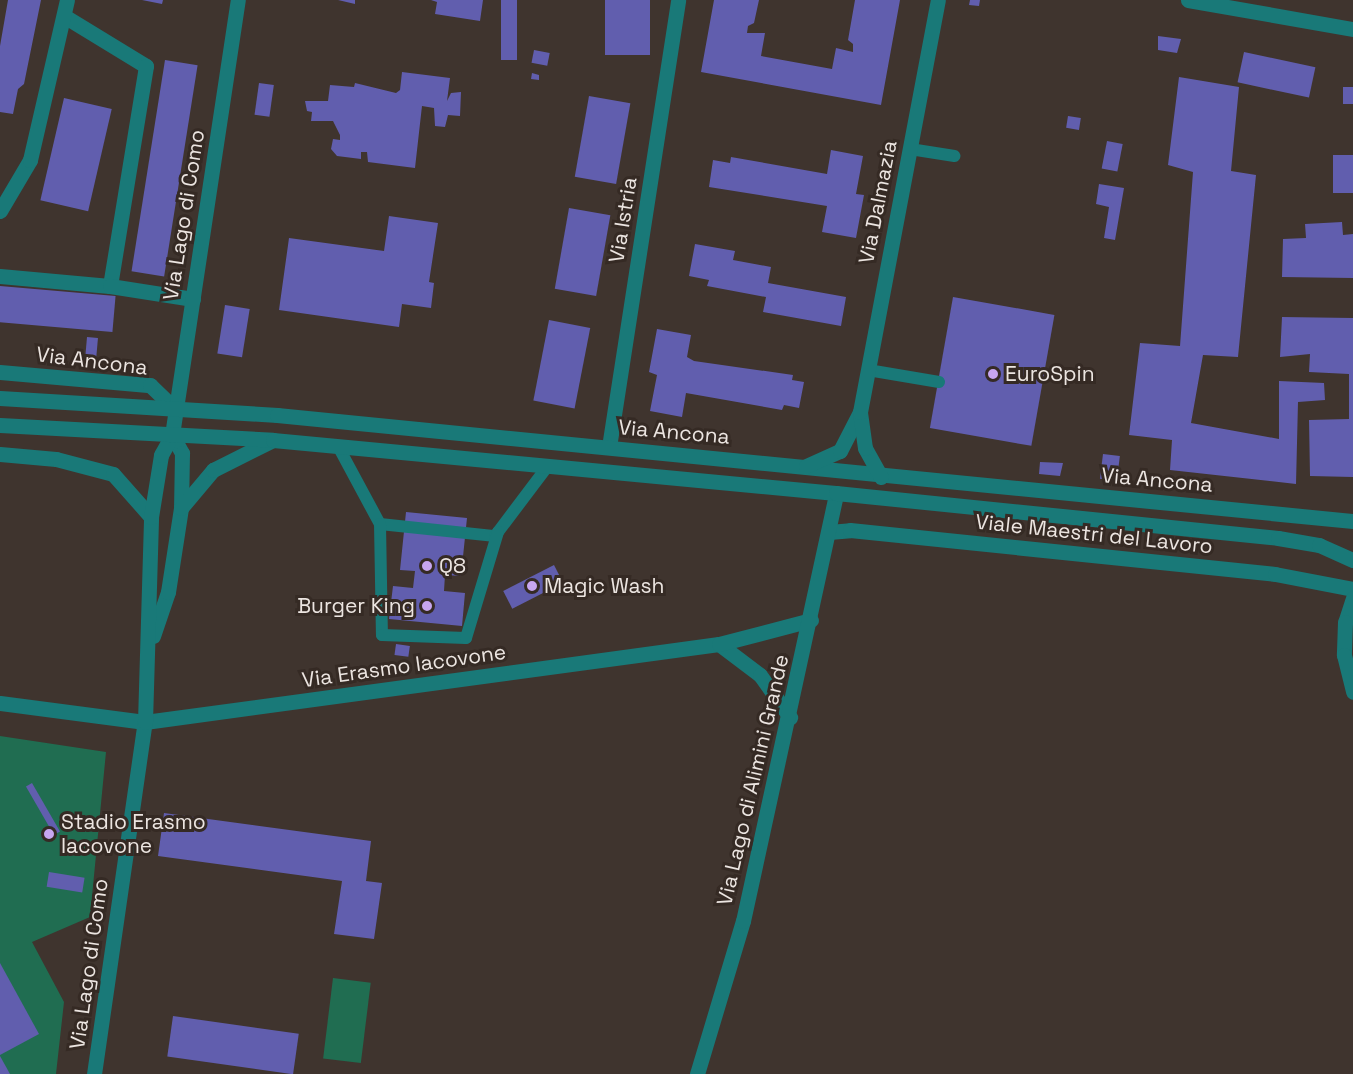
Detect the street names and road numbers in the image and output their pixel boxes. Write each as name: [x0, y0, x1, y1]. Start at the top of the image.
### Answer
street label: Via Lago di Como: [158, 128, 210, 302]
street label: Via Dalmazia: [854, 138, 902, 266]
street label: Via Istria: [604, 175, 642, 265]
street label: Via Ancona: [35, 342, 149, 380]
street label: Via Ancona: [617, 415, 731, 449]
street label: Via Ancona: [1100, 463, 1214, 497]
street label: Viale Maestri del Lavoro: [974, 509, 1214, 559]
street label: Via Erasmo Iacovone: [300, 639, 508, 693]
street label: Via Lago di Alimini Grande: [712, 652, 794, 908]
street label: Via Lago di Como: [65, 877, 113, 1051]

